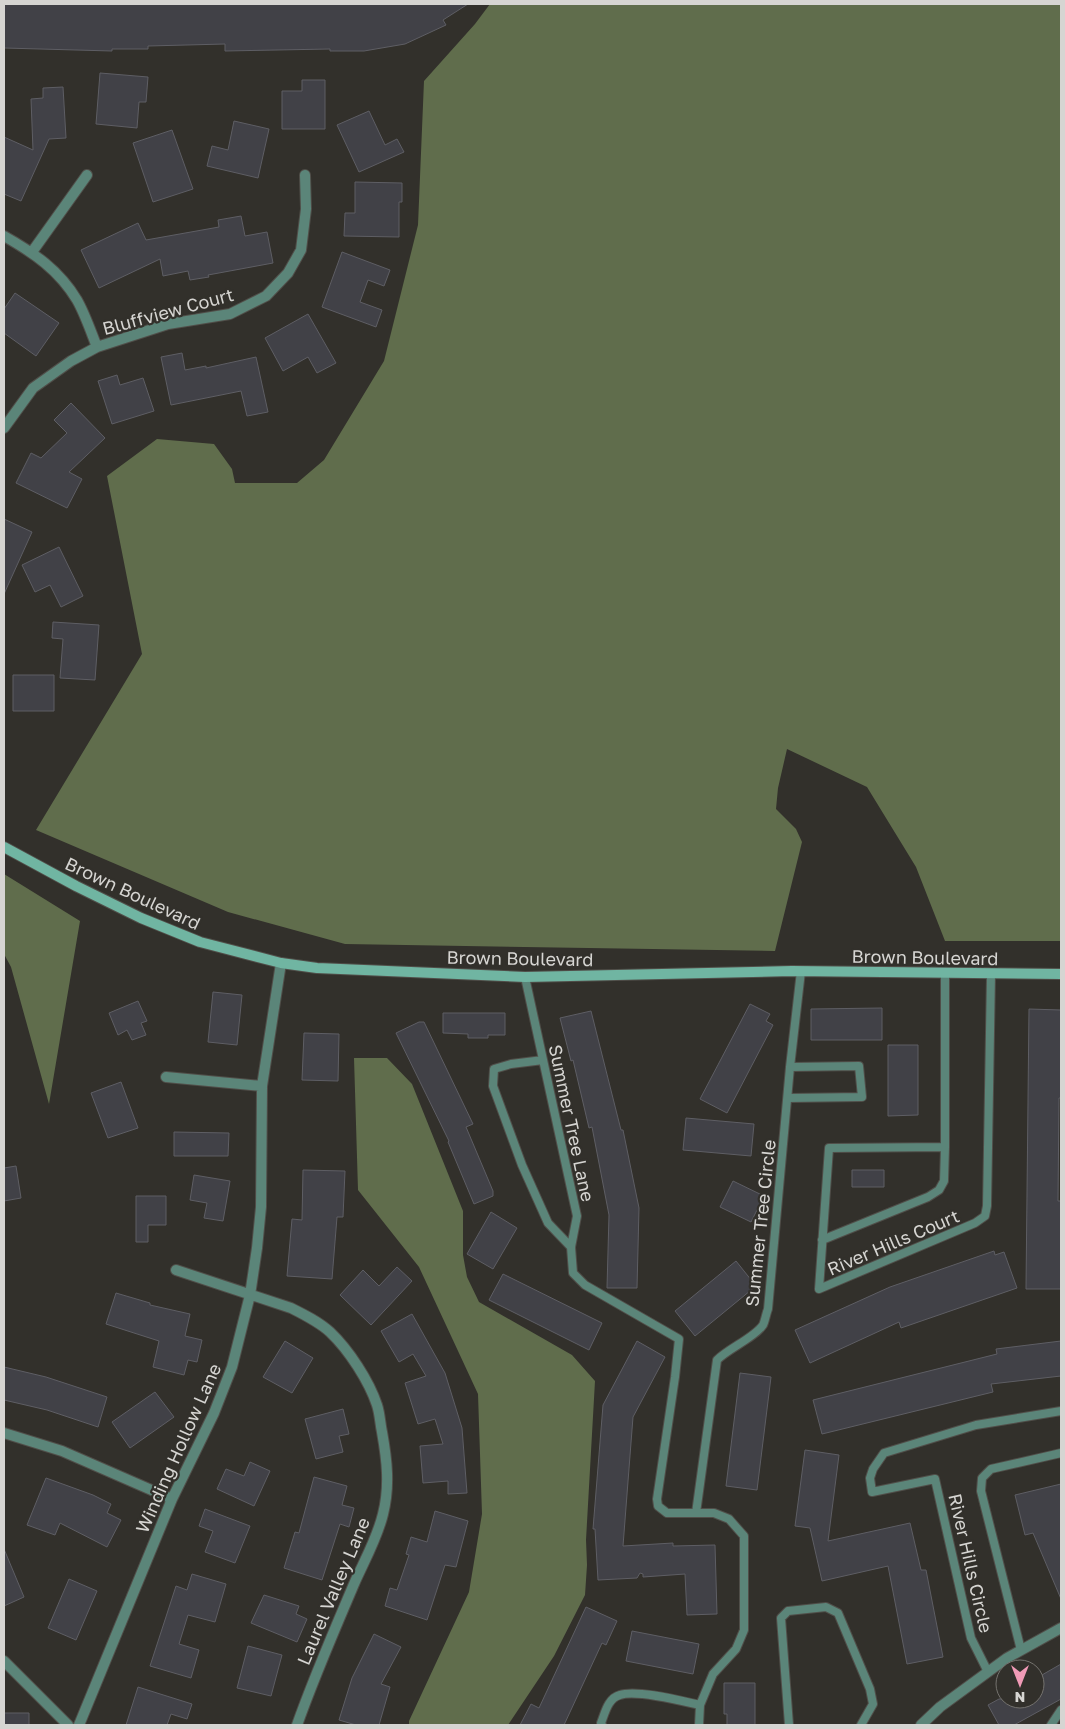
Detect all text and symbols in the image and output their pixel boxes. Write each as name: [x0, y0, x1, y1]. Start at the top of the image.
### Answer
street label: Bluffview Court: [100, 283, 236, 339]
street label: Brown Boulevard: [62, 852, 204, 934]
street label: Brown Boulevard: [851, 945, 999, 969]
street label: Brown Boulevard: [446, 946, 594, 970]
street label: Summer Tree Lane: [545, 1042, 599, 1204]
street label: Summer Tree Circle: [740, 1138, 780, 1308]
street label: River Hills Court: [824, 1204, 962, 1280]
street label: Winding Hollow Lane: [131, 1360, 225, 1536]
street label: River Hills Circle: [944, 1491, 998, 1635]
street label: Laurel Valley Lane: [292, 1514, 374, 1668]
north arrow: [995, 1659, 1045, 1709]
text: N: [1015, 1689, 1025, 1706]

